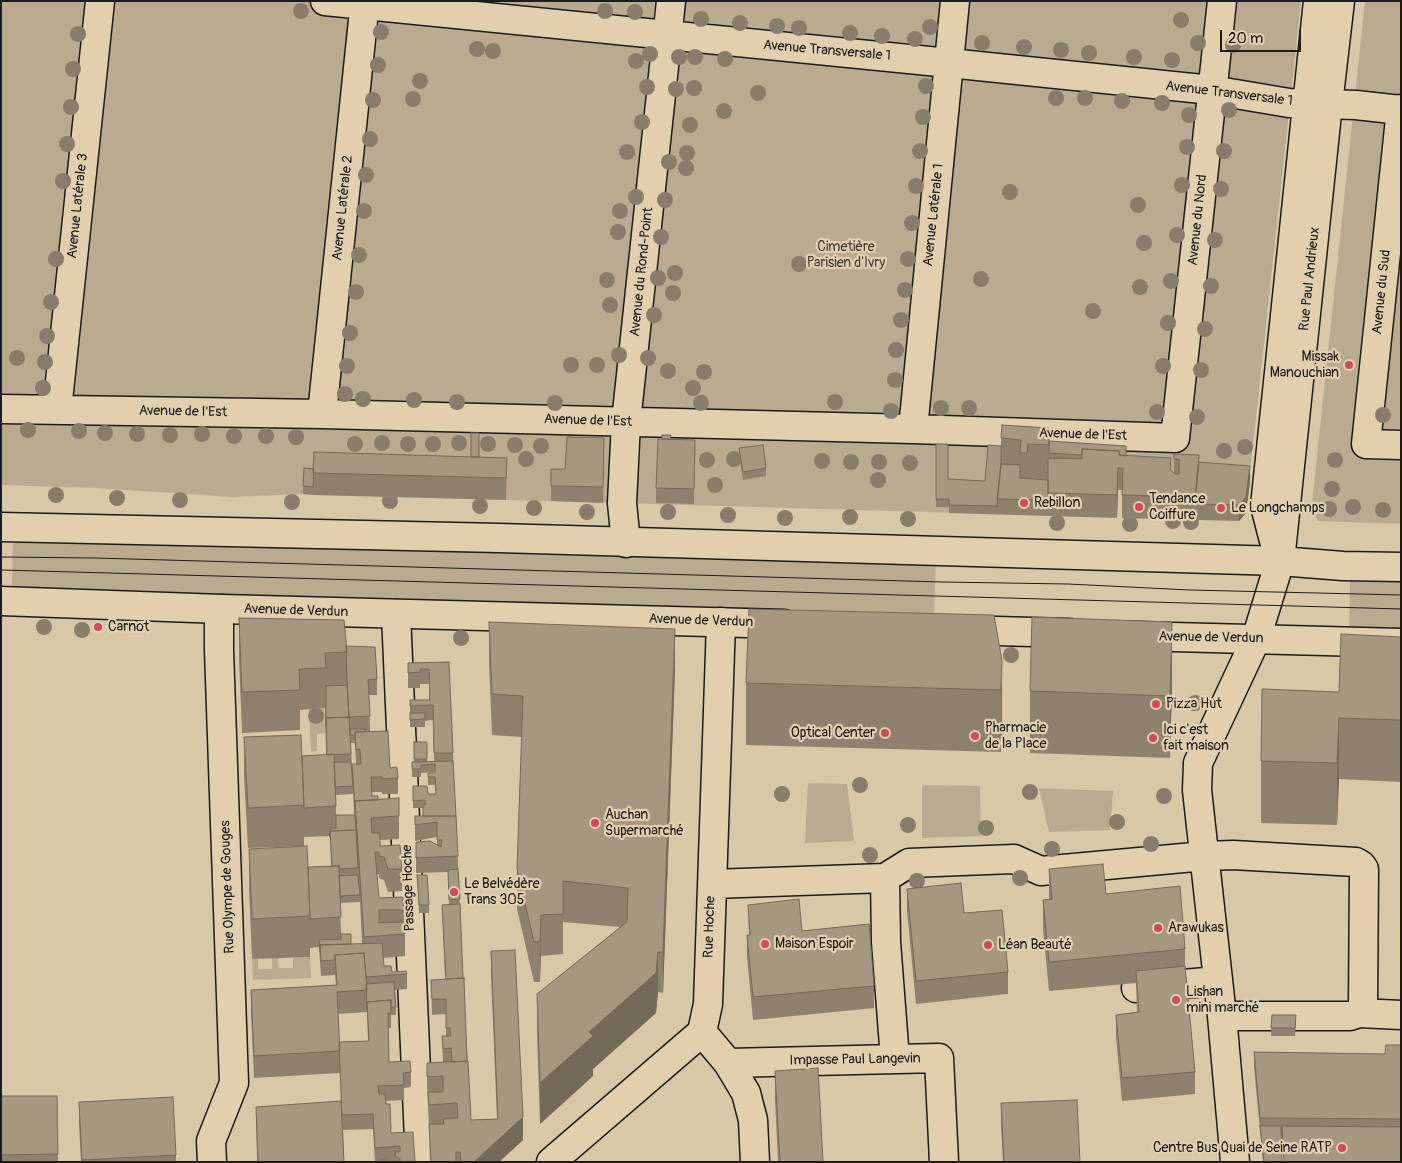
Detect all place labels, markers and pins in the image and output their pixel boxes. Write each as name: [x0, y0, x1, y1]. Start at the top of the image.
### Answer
place label: Missak Manouchian: [1270, 349, 1339, 382]
marker: Missak Manouchian: [1343, 359, 1355, 371]
place label: Tendance Coiffure: [1149, 491, 1205, 524]
place label: Rebillon: [1034, 495, 1080, 511]
marker: Rebillon: [1018, 497, 1030, 509]
place label: Le Longchamps: [1231, 500, 1325, 516]
marker: Tendance Coiffure: [1133, 501, 1145, 513]
marker: Le Longchamps: [1215, 502, 1227, 514]
place label: Carnot: [108, 619, 150, 635]
marker: Carnot: [92, 621, 104, 633]
place label: Pizza Hut: [1166, 696, 1222, 712]
marker: Pizza Hut: [1150, 698, 1162, 710]
place label: Pharmacie de la Place: [985, 720, 1046, 752]
place label: Ici c'est fait maison: [1163, 722, 1229, 754]
place label: Optical Center: [791, 725, 875, 741]
marker: Optical Center: [879, 727, 891, 739]
marker: Pharmacie de la Place: [969, 730, 981, 742]
marker: Ici c'est fait maison: [1147, 732, 1159, 744]
place label: Auchan Supermarché: [605, 807, 684, 840]
marker: Auchan Supermarché: [589, 817, 601, 829]
place label: Le Belvédère Trans 305: [464, 876, 540, 909]
marker: Le Belvédère Trans 305: [448, 886, 460, 898]
place label: Arawukas: [1168, 920, 1224, 936]
marker: Arawukas: [1152, 922, 1164, 934]
place label: Maison Espoir: [775, 936, 854, 952]
place label: Léan Beauté: [998, 937, 1072, 953]
marker: Maison Espoir: [759, 938, 771, 950]
marker: Léan Beauté: [982, 939, 994, 951]
place label: Lishan mini marché: [1186, 984, 1259, 1016]
marker: Lishan mini marché: [1170, 994, 1182, 1006]
place label: Centre Bus Quai de Seine RATP: [1153, 1140, 1332, 1156]
marker: Centre Bus Quai de Seine RATP: [1336, 1142, 1348, 1154]

